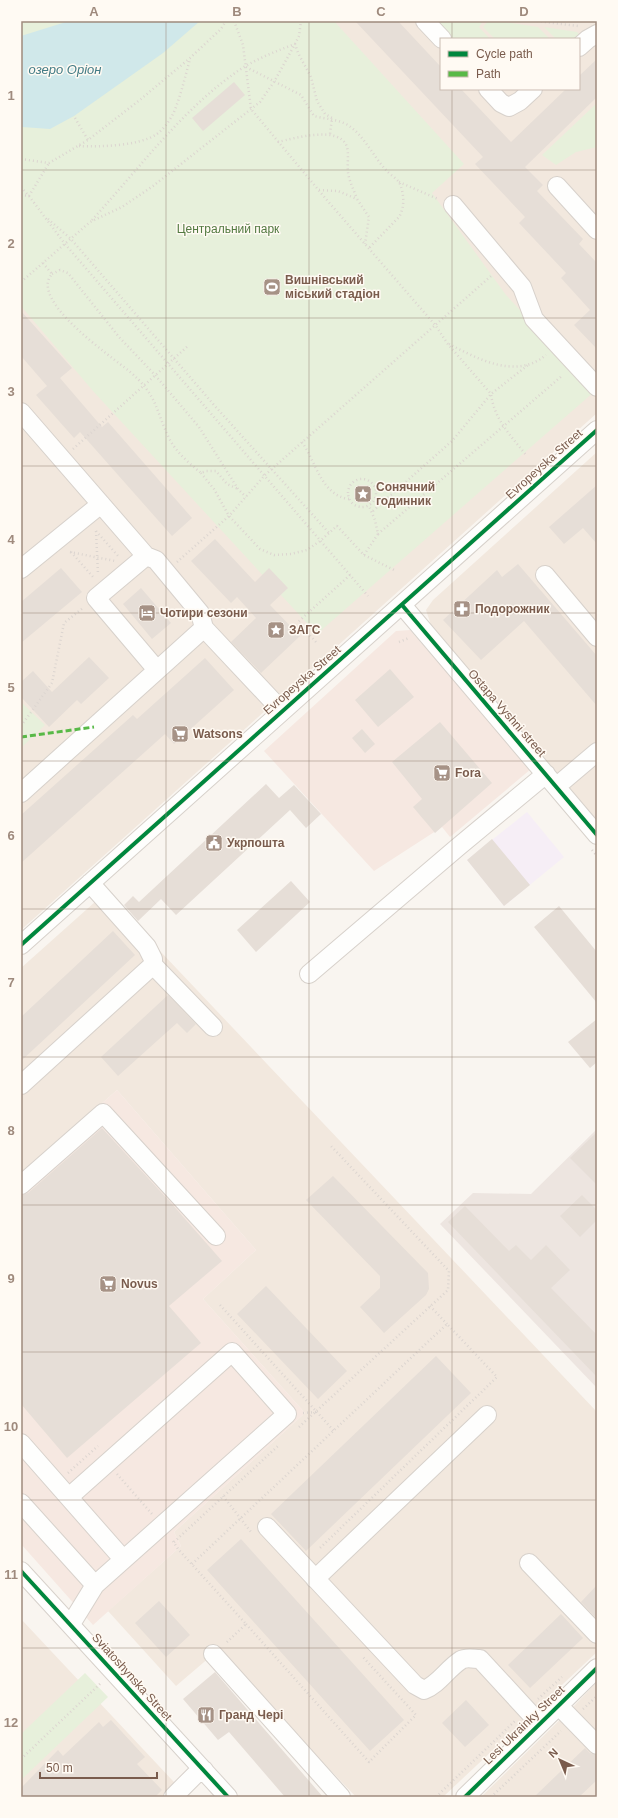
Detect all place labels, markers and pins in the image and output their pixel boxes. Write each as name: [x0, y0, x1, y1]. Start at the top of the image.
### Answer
place label: Вишнівський міський стадіон: [285, 273, 380, 301]
sports icon: Вишнівський міський стадіон: [262, 277, 282, 297]
place label: Сонячний годинник: [376, 480, 435, 508]
place icon: Сонячний годинник: [353, 484, 373, 504]
pharmacy icon: Подорожник: [452, 599, 472, 619]
place label: Подорожник: [475, 602, 550, 616]
hotel icon: Чотири сезони: [137, 603, 157, 623]
place label: Чотири сезони: [160, 606, 248, 620]
place icon: ЗАГС: [266, 620, 286, 640]
place label: ЗАГС: [289, 623, 321, 637]
supermarket icon: Watsons: [170, 724, 190, 744]
place label: Watsons: [193, 727, 243, 741]
supermarket icon: Fora: [432, 763, 452, 783]
place label: Fora: [455, 766, 481, 780]
public building icon: Укрпошта: [204, 833, 224, 853]
place label: Укрпошта: [227, 836, 285, 850]
supermarket icon: Novus: [98, 1274, 118, 1294]
place label: Novus: [121, 1277, 158, 1291]
restaurant icon: Гранд Чері: [196, 1705, 216, 1725]
place label: Гранд Чері: [219, 1708, 283, 1722]

